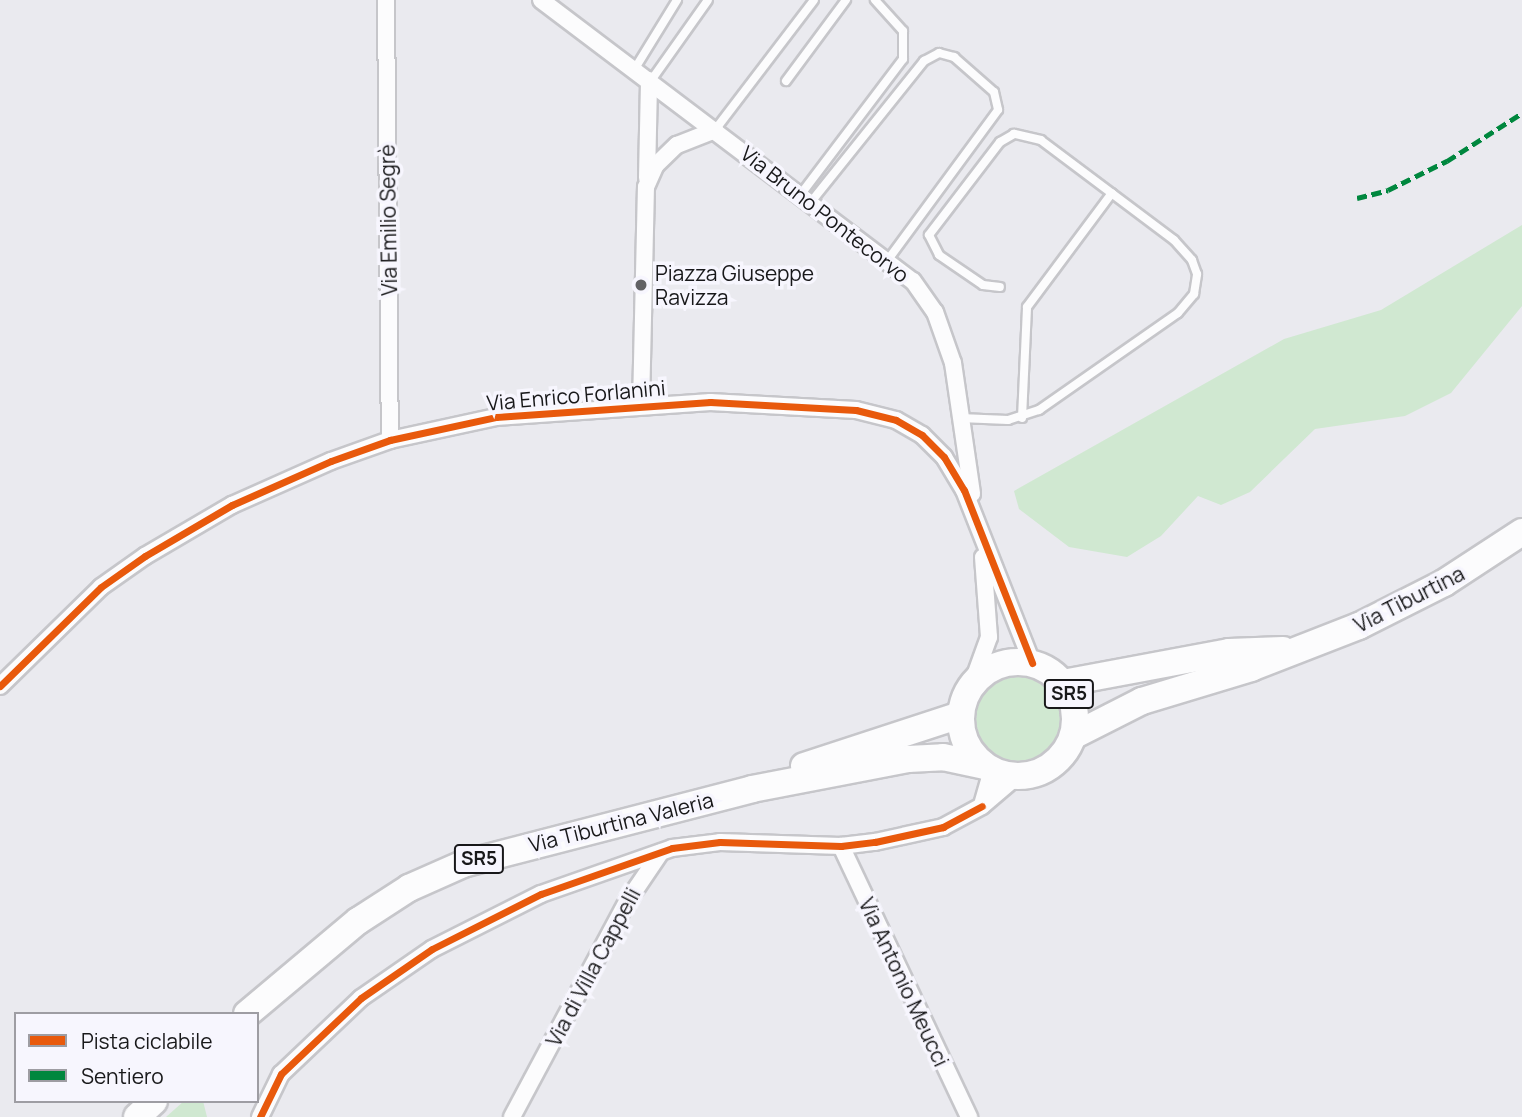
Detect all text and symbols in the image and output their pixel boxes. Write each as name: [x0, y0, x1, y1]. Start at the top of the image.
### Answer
street label: Via Bruno Pontecorvo: [736, 140, 914, 288]
street label: Via Emilio Segrè: [374, 144, 402, 296]
place label: Piazza Giuseppe Ravizza: [655, 260, 814, 310]
marker: Piazza Giuseppe Ravizza: [633, 277, 649, 293]
street label: Via Enrico Forlanini: [486, 375, 666, 415]
street label: Via Tiburtina: [1350, 560, 1468, 638]
road number: SR5: [1043, 678, 1095, 709]
street label: Via Tiburtina Valeria: [526, 787, 716, 857]
road number: SR5: [453, 844, 505, 874]
street label: Via di Villa Cappelli: [541, 883, 645, 1051]
street label: Via Antonio Meucci: [854, 894, 954, 1070]
legend: [14, 1012, 259, 1103]
text: Pista ciclabile: [81, 1027, 213, 1055]
text: Sentiero: [81, 1062, 164, 1090]

